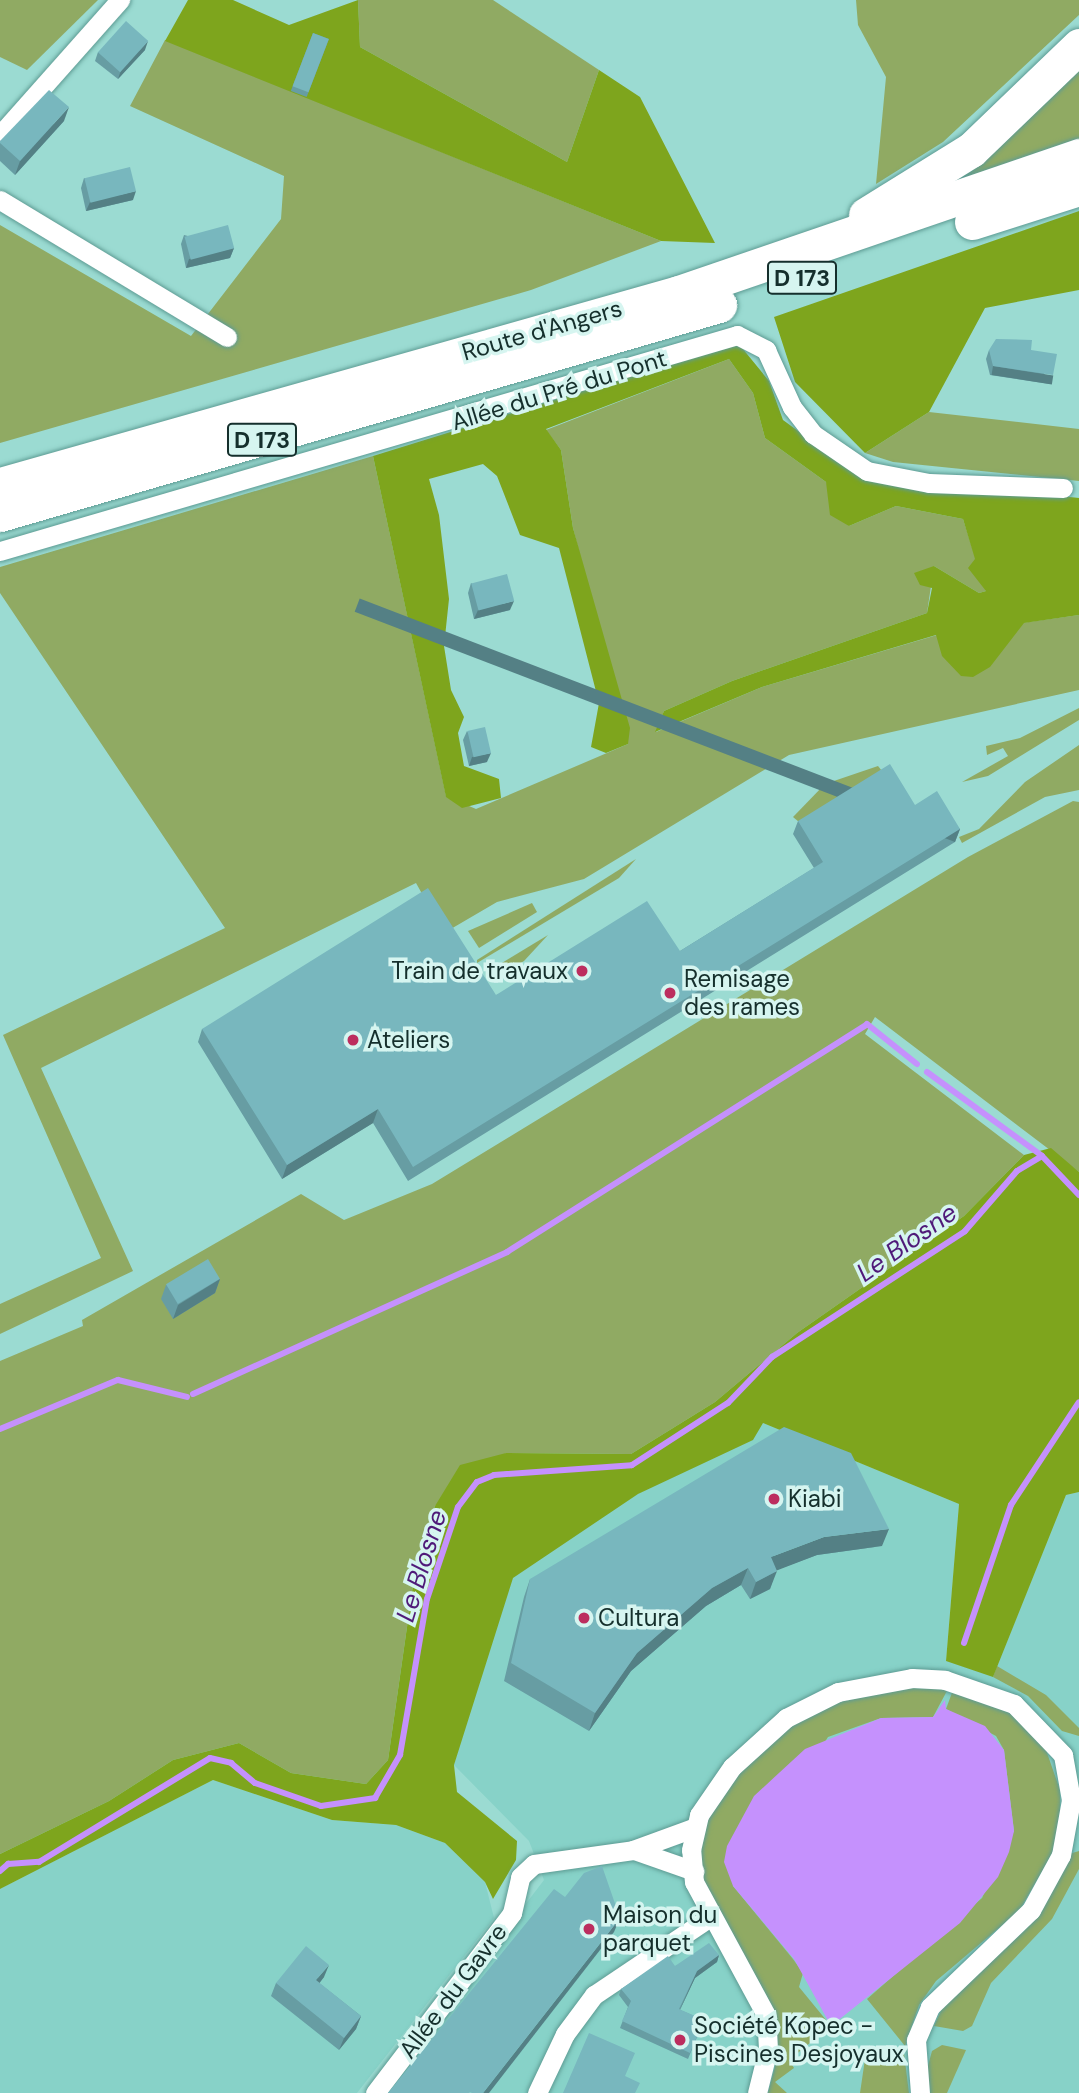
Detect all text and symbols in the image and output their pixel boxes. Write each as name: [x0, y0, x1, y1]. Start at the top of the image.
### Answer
road number: D 173: [765, 258, 839, 298]
street label: Route d'Angers: [459, 293, 625, 367]
street label: Allée du Pré du Pont: [448, 344, 670, 436]
road number: D 173: [225, 420, 299, 460]
place label: Train de travaux: [391, 957, 568, 985]
marker: Train de travaux: [574, 963, 590, 979]
place label: Remisage des rames: [684, 965, 800, 1021]
marker: Remisage des rames: [662, 985, 678, 1001]
place label: Ateliers: [367, 1026, 450, 1054]
marker: Ateliers: [345, 1032, 361, 1048]
water label: Le Blosne: [851, 1197, 963, 1289]
place label: Kiabi: [788, 1485, 842, 1513]
marker: Kiabi: [766, 1491, 782, 1507]
water label: Le Blosne: [390, 1506, 454, 1626]
place label: Cultura: [598, 1604, 679, 1632]
marker: Cultura: [576, 1610, 592, 1626]
place label: Maison du parquet: [603, 1901, 717, 1957]
street label: Allée du Gavre: [393, 1918, 513, 2064]
marker: Maison du parquet: [581, 1921, 597, 1937]
place label: Société Kopec - Piscines Desjoyaux: [694, 2012, 904, 2068]
marker: Société Kopec - Piscines Desjoyaux: [672, 2032, 688, 2048]

